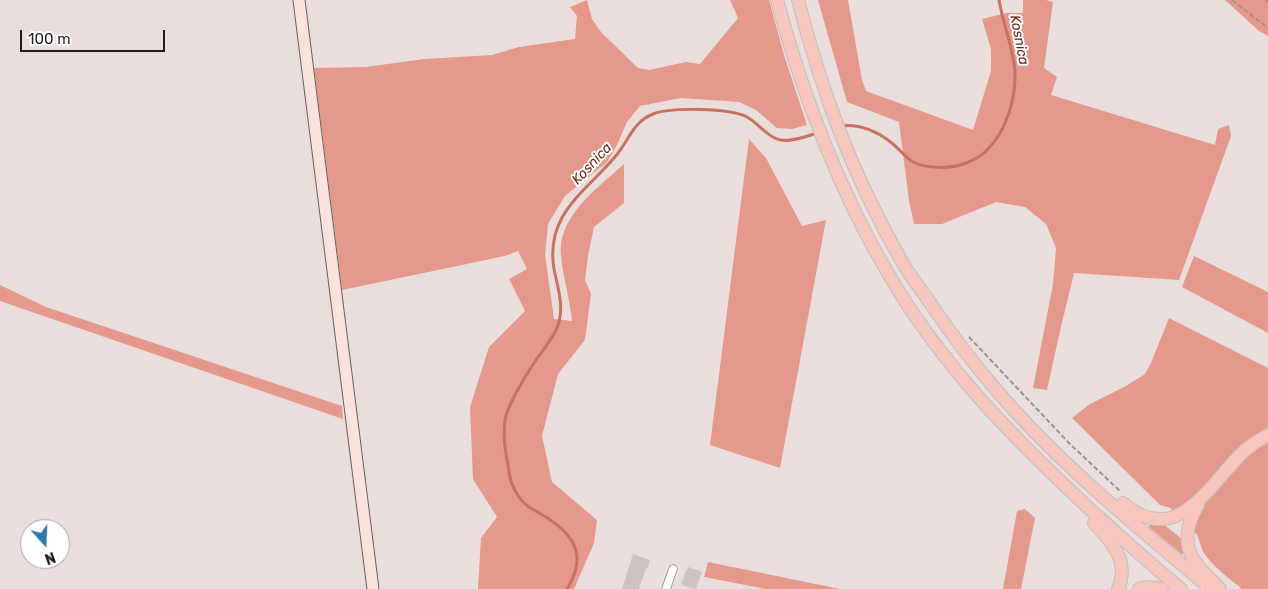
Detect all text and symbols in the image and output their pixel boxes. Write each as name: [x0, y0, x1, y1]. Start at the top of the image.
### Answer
water label: Kosnica: [1006, 14, 1032, 66]
scale bar: [22, 20, 168, 52]
text: 100 m: [28, 30, 70, 48]
water label: Kosnica: [569, 140, 615, 188]
north arrow: [20, 519, 70, 569]
text: N: [42, 548, 58, 567]

